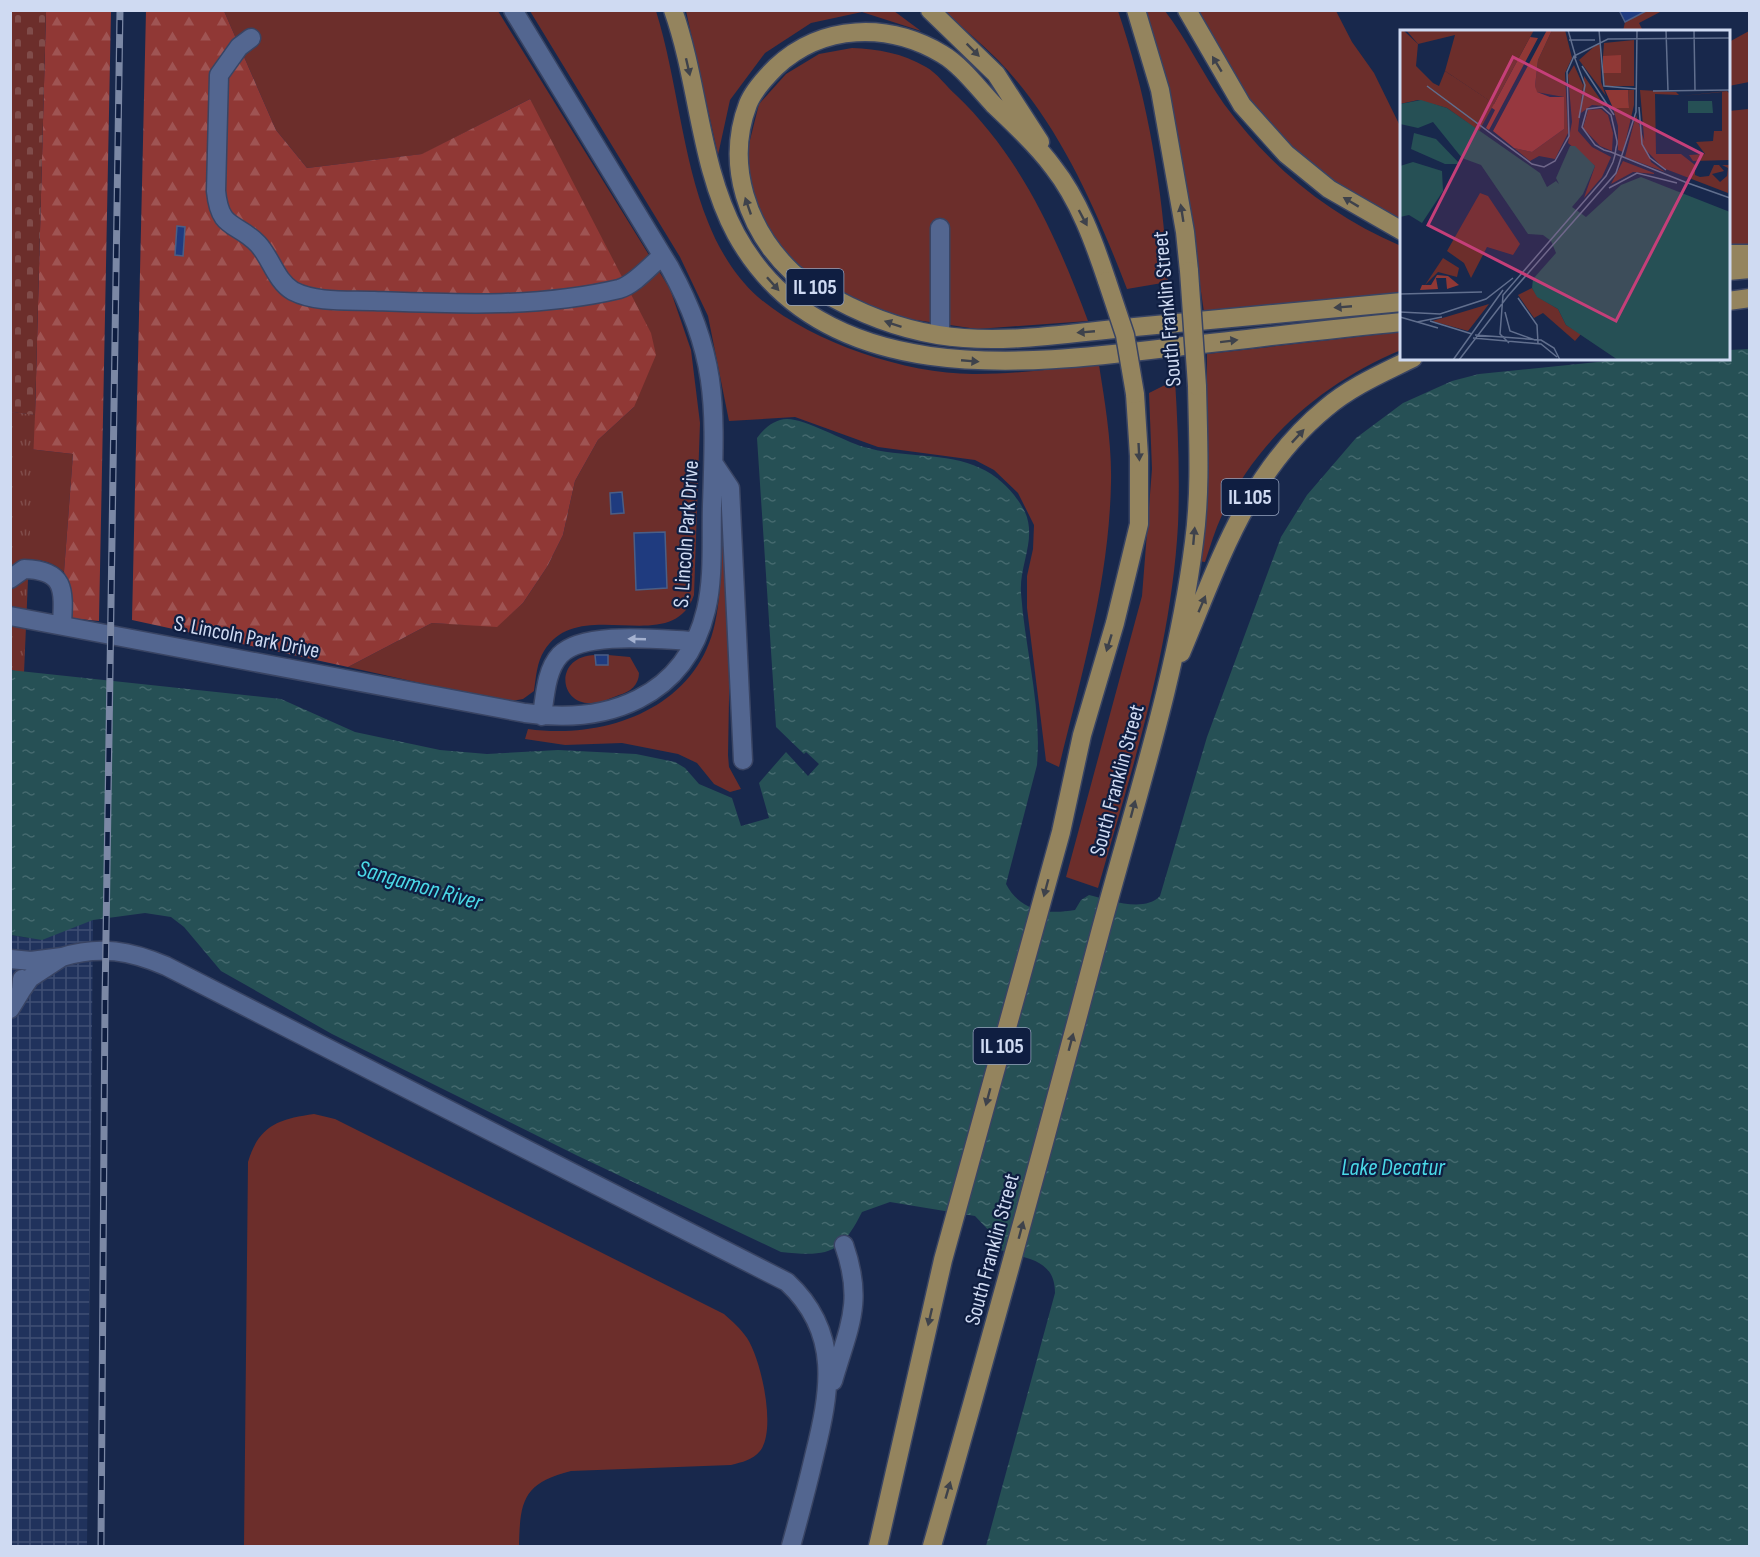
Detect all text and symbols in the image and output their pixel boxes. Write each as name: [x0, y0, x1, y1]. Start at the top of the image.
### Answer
inset map: [1400, 30, 1730, 360]
one-way arrow: [966, 43, 980, 58]
one-way arrow: [1212, 55, 1222, 72]
one-way arrow: [683, 58, 693, 76]
one-way arrow: [742, 197, 752, 215]
one-way arrow: [1343, 197, 1359, 208]
one-way arrow: [1177, 204, 1186, 223]
one-way arrow: [1078, 210, 1087, 227]
street label: South Franklin Street: [1147, 230, 1188, 388]
road number: IL 105: [786, 269, 844, 305]
one-way arrow: [766, 276, 779, 291]
one-way arrow: [1334, 302, 1353, 312]
one-way arrow: [884, 319, 902, 329]
one-way arrow: [1077, 327, 1096, 337]
one-way arrow: [1220, 336, 1239, 346]
one-way arrow: [960, 356, 979, 366]
one-way arrow: [1291, 428, 1305, 443]
one-way arrow: [1134, 443, 1143, 462]
street label: S. Lincoln Park Drive: [668, 460, 705, 609]
road number: IL 105: [1222, 479, 1278, 515]
one-way arrow: [1190, 527, 1199, 546]
one-way arrow: [1198, 595, 1207, 613]
street label: S. Lincoln Park Drive: [172, 610, 322, 665]
one-way arrow: [1104, 634, 1113, 652]
one-way arrow: [627, 635, 646, 644]
street label: South Franklin Street: [1084, 701, 1151, 859]
one-way arrow: [1129, 800, 1138, 818]
water label: Sangamon River: [354, 854, 487, 917]
one-way arrow: [1040, 879, 1050, 898]
road number: IL 105: [974, 1028, 1030, 1064]
one-way arrow: [1067, 1033, 1076, 1051]
one-way arrow: [983, 1088, 992, 1106]
water label: Lake Decatur: [1341, 1153, 1446, 1182]
street label: South Franklin Street: [959, 1170, 1026, 1328]
one-way arrow: [1017, 1221, 1026, 1239]
one-way arrow: [925, 1308, 934, 1327]
one-way arrow: [944, 1481, 953, 1499]

